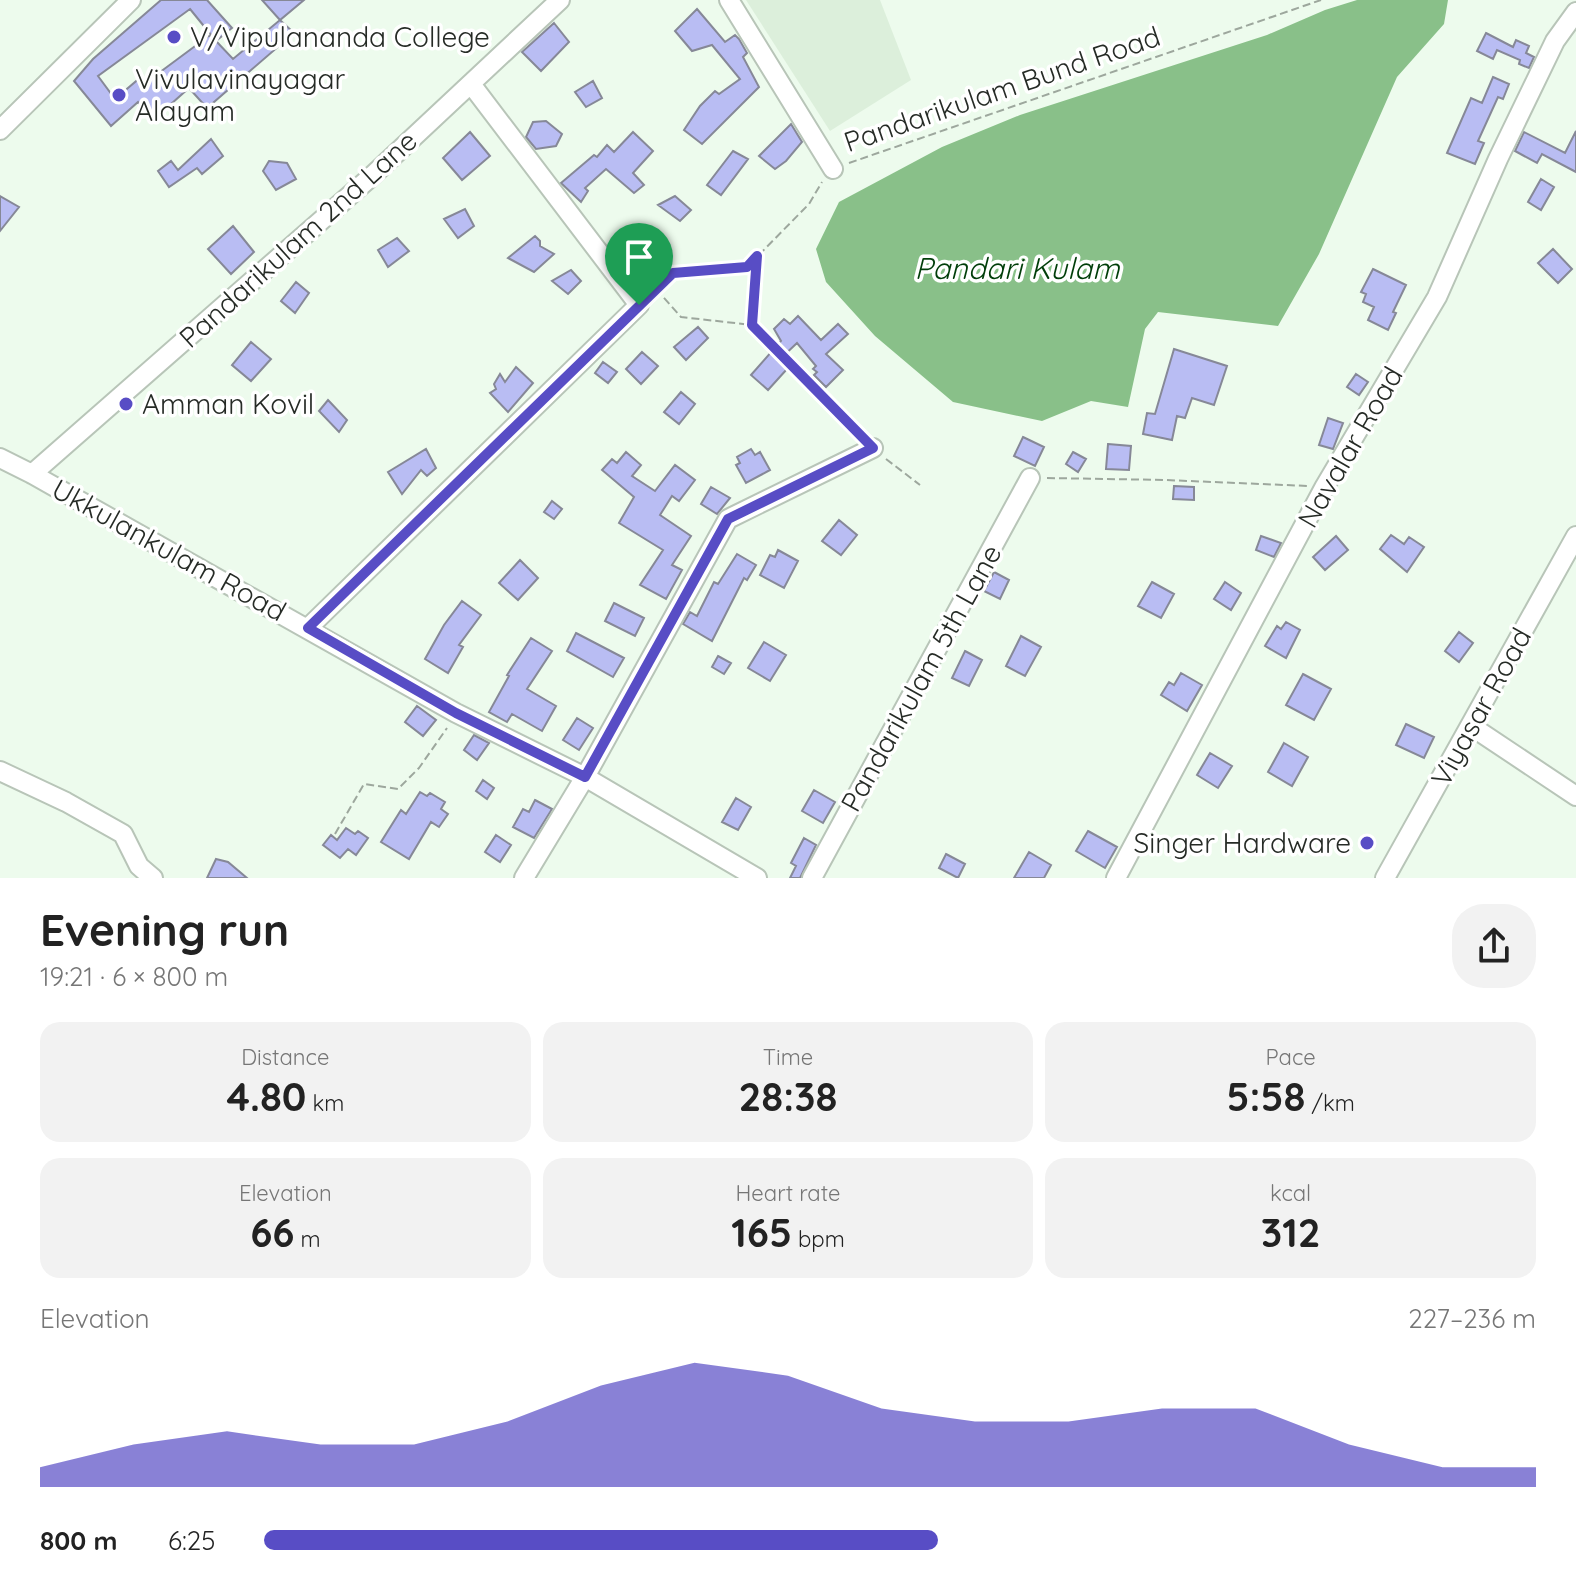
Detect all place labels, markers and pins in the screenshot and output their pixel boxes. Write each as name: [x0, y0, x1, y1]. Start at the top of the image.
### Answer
place label: V/Vipulananda College: [190, 19, 490, 54]
marker: V/Vipulananda College: [165, 28, 183, 46]
place label: Vivulavinayagar Alayam: [135, 61, 346, 128]
marker: Vivulavinayagar Alayam: [110, 86, 128, 104]
pin: [605, 223, 673, 305]
place label: Amman Kovil: [142, 386, 314, 421]
marker: Amman Kovil: [117, 395, 135, 413]
place label: Singer Hardware: [1134, 825, 1351, 860]
marker: Singer Hardware: [1358, 834, 1376, 852]

